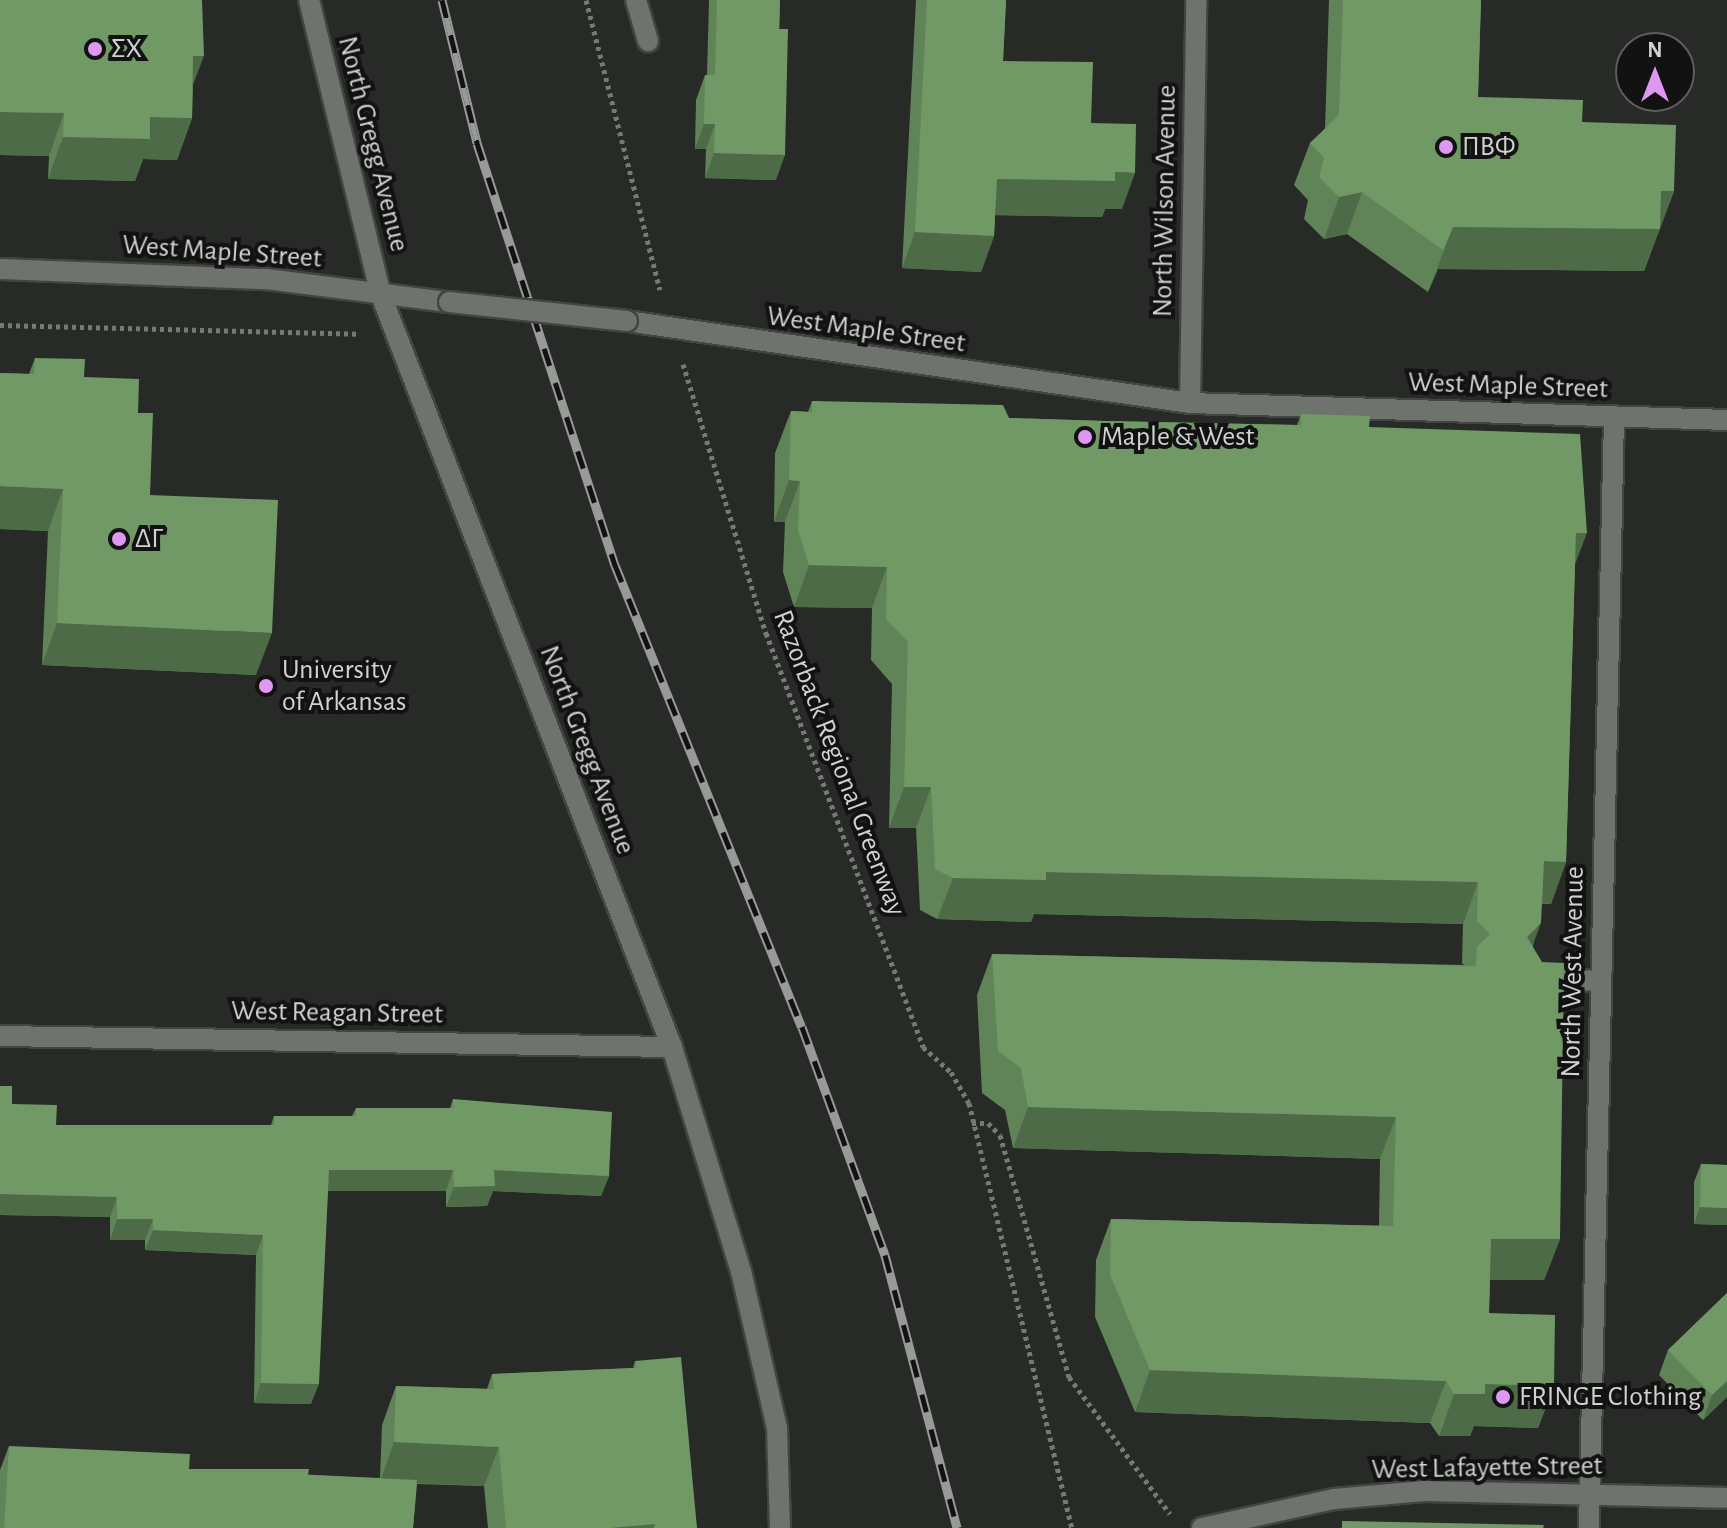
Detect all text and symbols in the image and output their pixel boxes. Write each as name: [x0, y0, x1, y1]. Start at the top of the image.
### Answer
place label: ΣΧ: [111, 32, 142, 66]
north arrow: [1615, 32, 1695, 112]
street label: North Gregg Avenue: [330, 33, 416, 255]
text: N: [1647, 39, 1663, 61]
marker: ΣΧ: [86, 40, 104, 58]
street label: North Wilson Avenue: [1146, 85, 1184, 317]
place label: ΠΒΦ: [1462, 130, 1516, 164]
marker: ΠΒΦ: [1437, 138, 1455, 156]
street label: West Maple Street: [121, 228, 323, 276]
street label: West Maple Street: [765, 299, 967, 361]
street label: West Maple Street: [1408, 366, 1608, 406]
place label: Maple & West: [1101, 420, 1254, 454]
marker: Maple & West: [1076, 428, 1094, 446]
place label: ΔΓ: [135, 522, 163, 556]
marker: ΔΓ: [110, 530, 128, 548]
street label: Razorback Regional Greenway: [765, 605, 913, 921]
street label: North Gregg Avenue: [532, 641, 642, 859]
place label: University of Arkansas: [282, 653, 406, 719]
marker: University of Arkansas: [257, 677, 275, 695]
street label: North West Avenue: [1554, 866, 1592, 1078]
street label: West Reagan Street: [231, 994, 443, 1032]
place label: FRINGE Clothing: [1519, 1380, 1701, 1414]
marker: FRINGE Clothing: [1494, 1388, 1512, 1406]
street label: West Lafayette Street: [1371, 1449, 1603, 1487]

